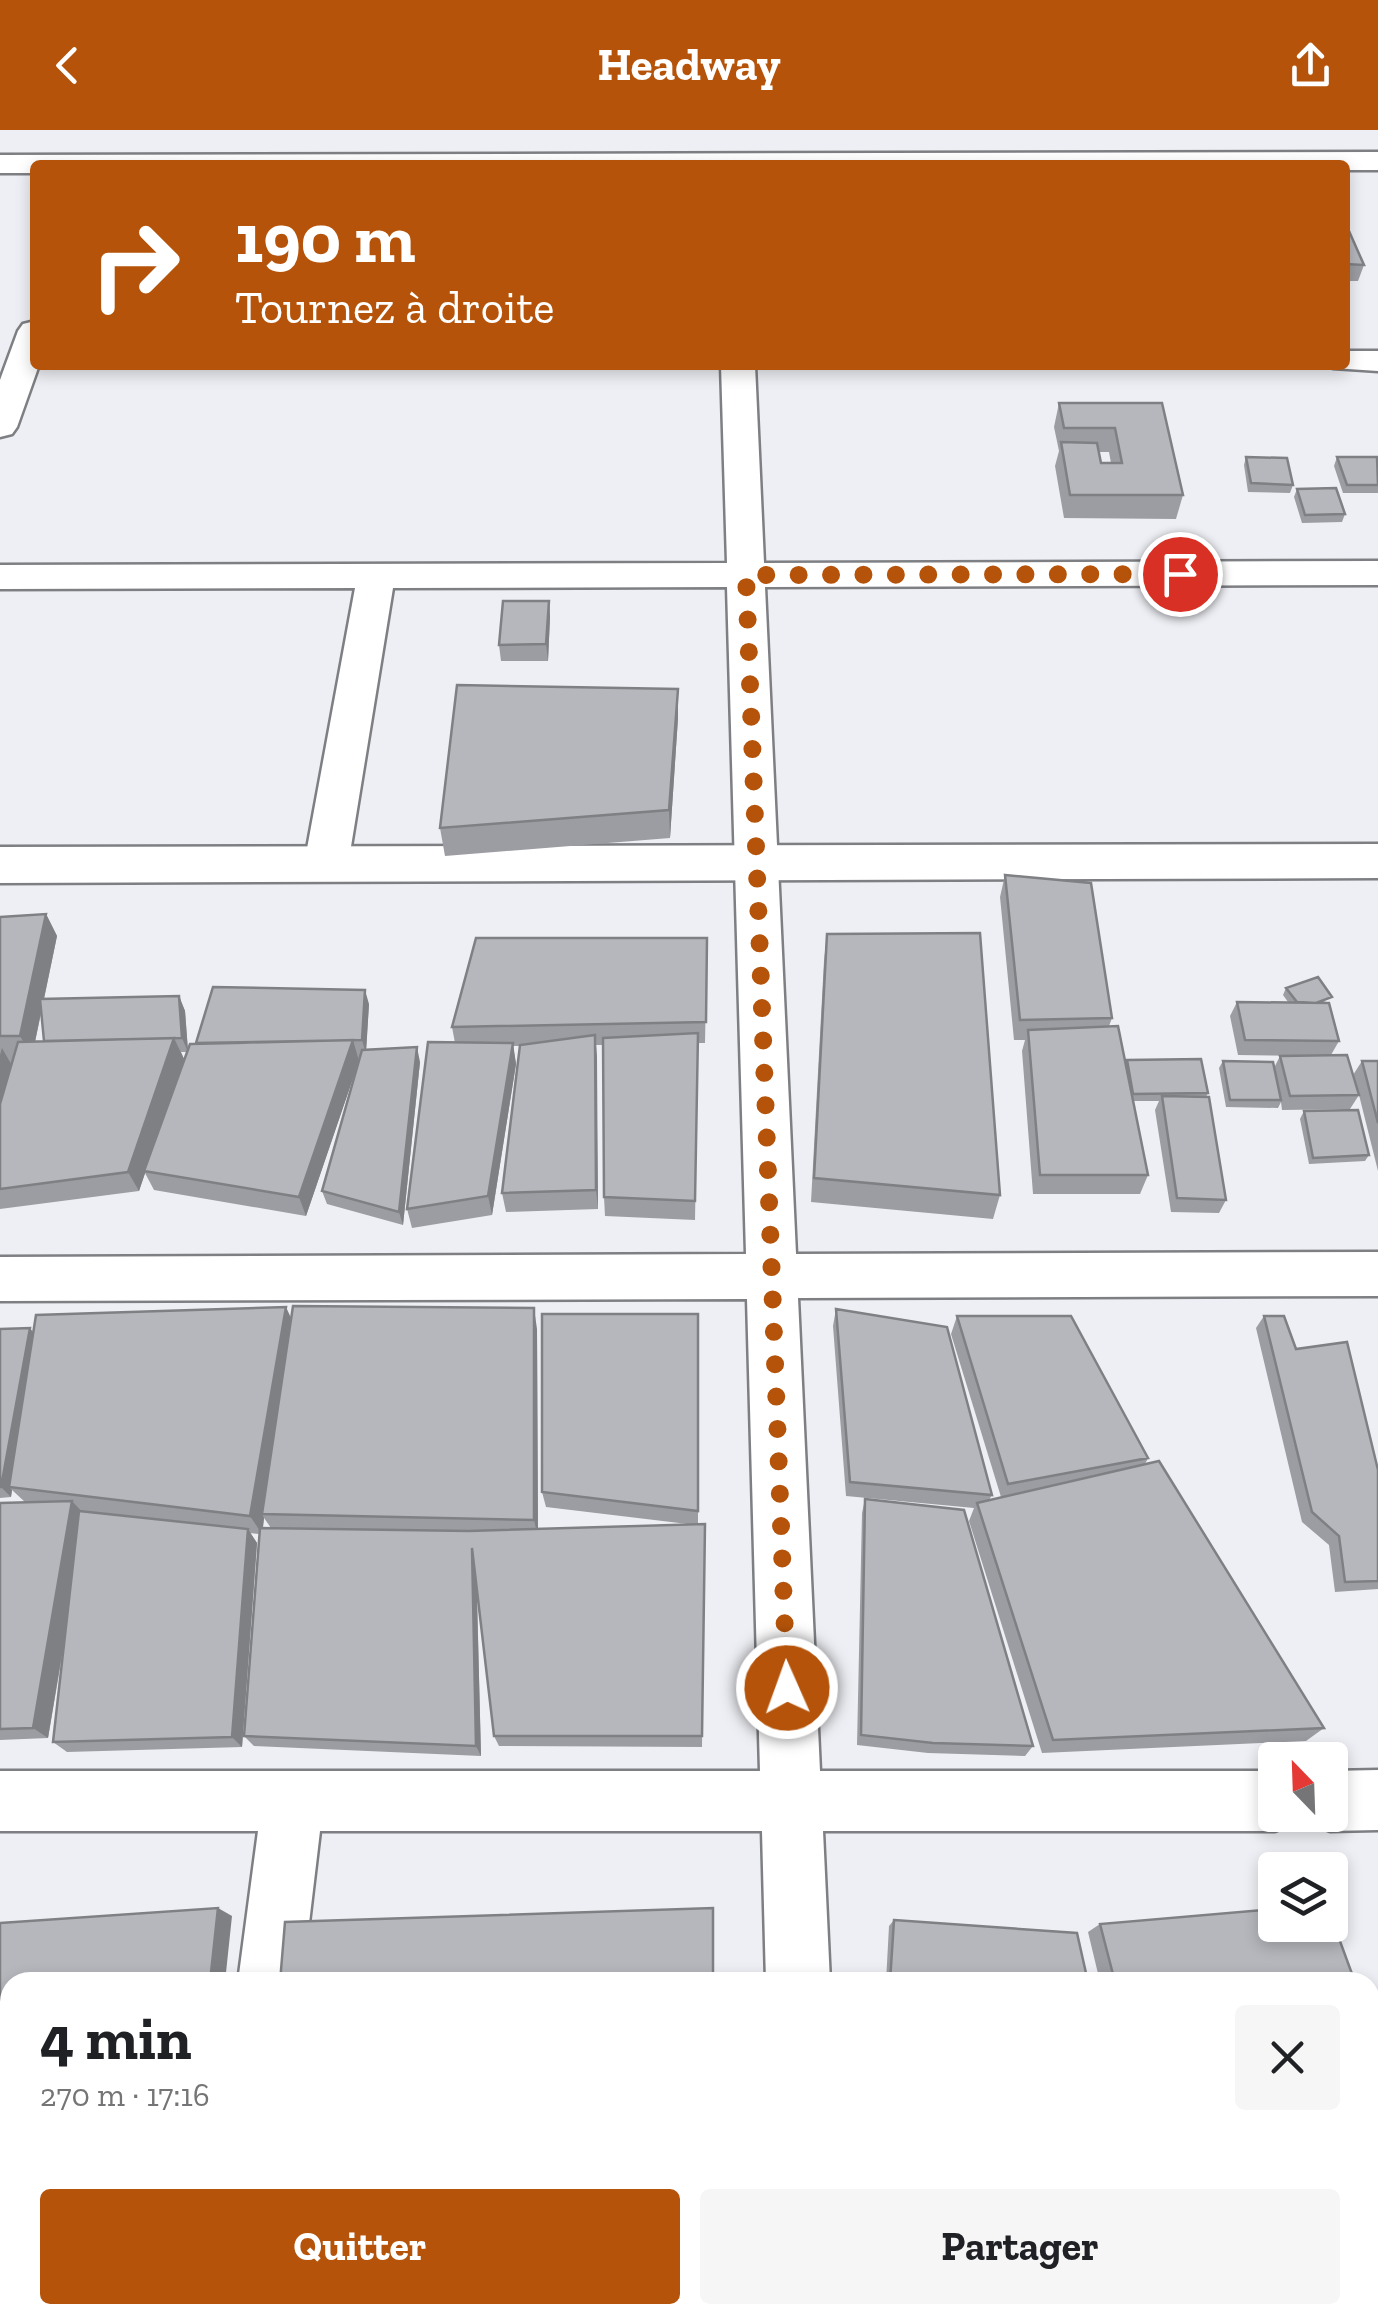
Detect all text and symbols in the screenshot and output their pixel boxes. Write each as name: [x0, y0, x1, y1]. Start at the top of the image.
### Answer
icon: back: [40, 38, 95, 93]
text: Headway: [597, 38, 781, 92]
icon: share: [1283, 38, 1338, 93]
text: 190 m: [235, 196, 415, 280]
icon: right: [70, 200, 200, 330]
text: Tournez à droite: [235, 281, 554, 335]
pin: [1138, 532, 1223, 617]
icon: arrive: [1153, 547, 1208, 602]
position arrow: [735, 1636, 839, 1740]
north arrow: [1258, 1742, 1348, 1832]
map controls: [1258, 1742, 1348, 1942]
button: layers: [1258, 1852, 1348, 1942]
text: 4 min: [40, 2002, 192, 2074]
button: close: [1235, 2005, 1340, 2110]
text: 270 m · 17:16: [40, 2076, 210, 2114]
button: Quitter: [40, 2189, 680, 2304]
button: Partager: [700, 2189, 1340, 2304]

